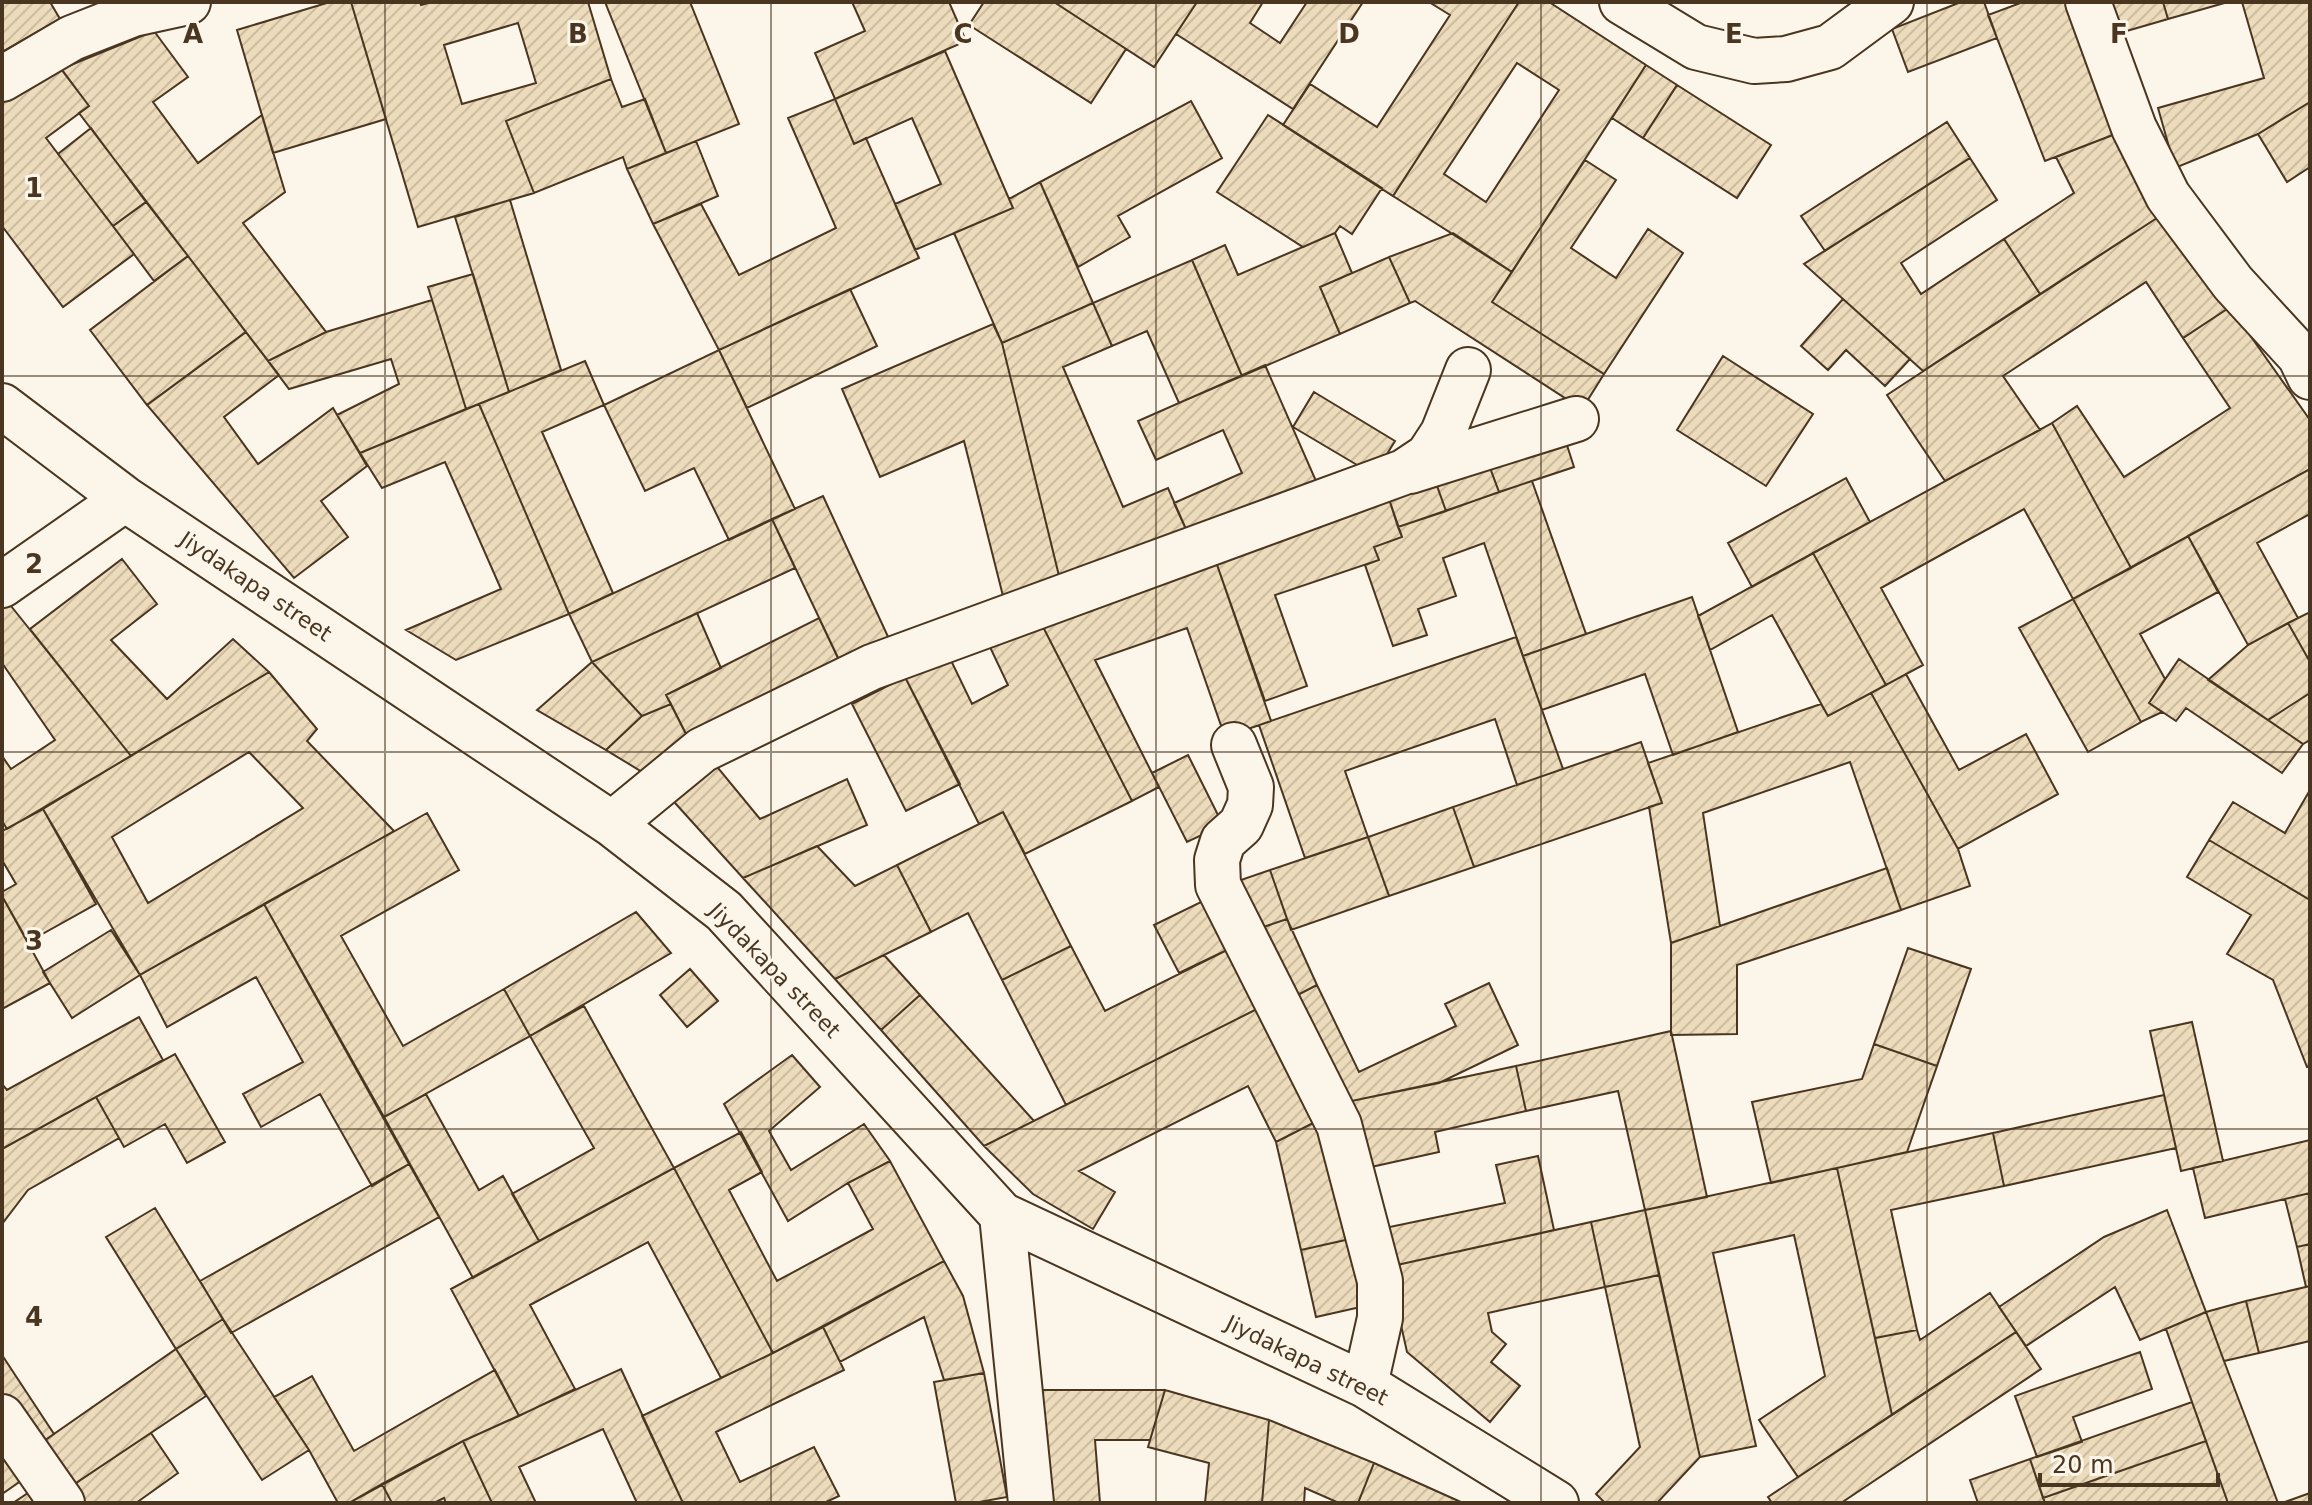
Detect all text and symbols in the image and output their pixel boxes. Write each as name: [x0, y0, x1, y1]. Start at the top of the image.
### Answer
text: A: [183, 19, 203, 49]
text: B: [568, 19, 588, 49]
text: C: [953, 19, 973, 49]
text: D: [1338, 19, 1360, 49]
text: E: [1725, 19, 1743, 49]
text: F: [2110, 19, 2128, 49]
text: 1: [25, 173, 43, 203]
street label: Jiydakapa street: [173, 525, 337, 647]
text: 2: [25, 549, 43, 579]
street label: Jiydakapa street: [703, 896, 846, 1043]
text: 3: [25, 926, 43, 956]
text: 4: [25, 1302, 43, 1332]
street label: Jiydakapa street: [1220, 1309, 1392, 1411]
scale bar: [2040, 1437, 2218, 1487]
text: 20 m: [2052, 1451, 2114, 1479]

